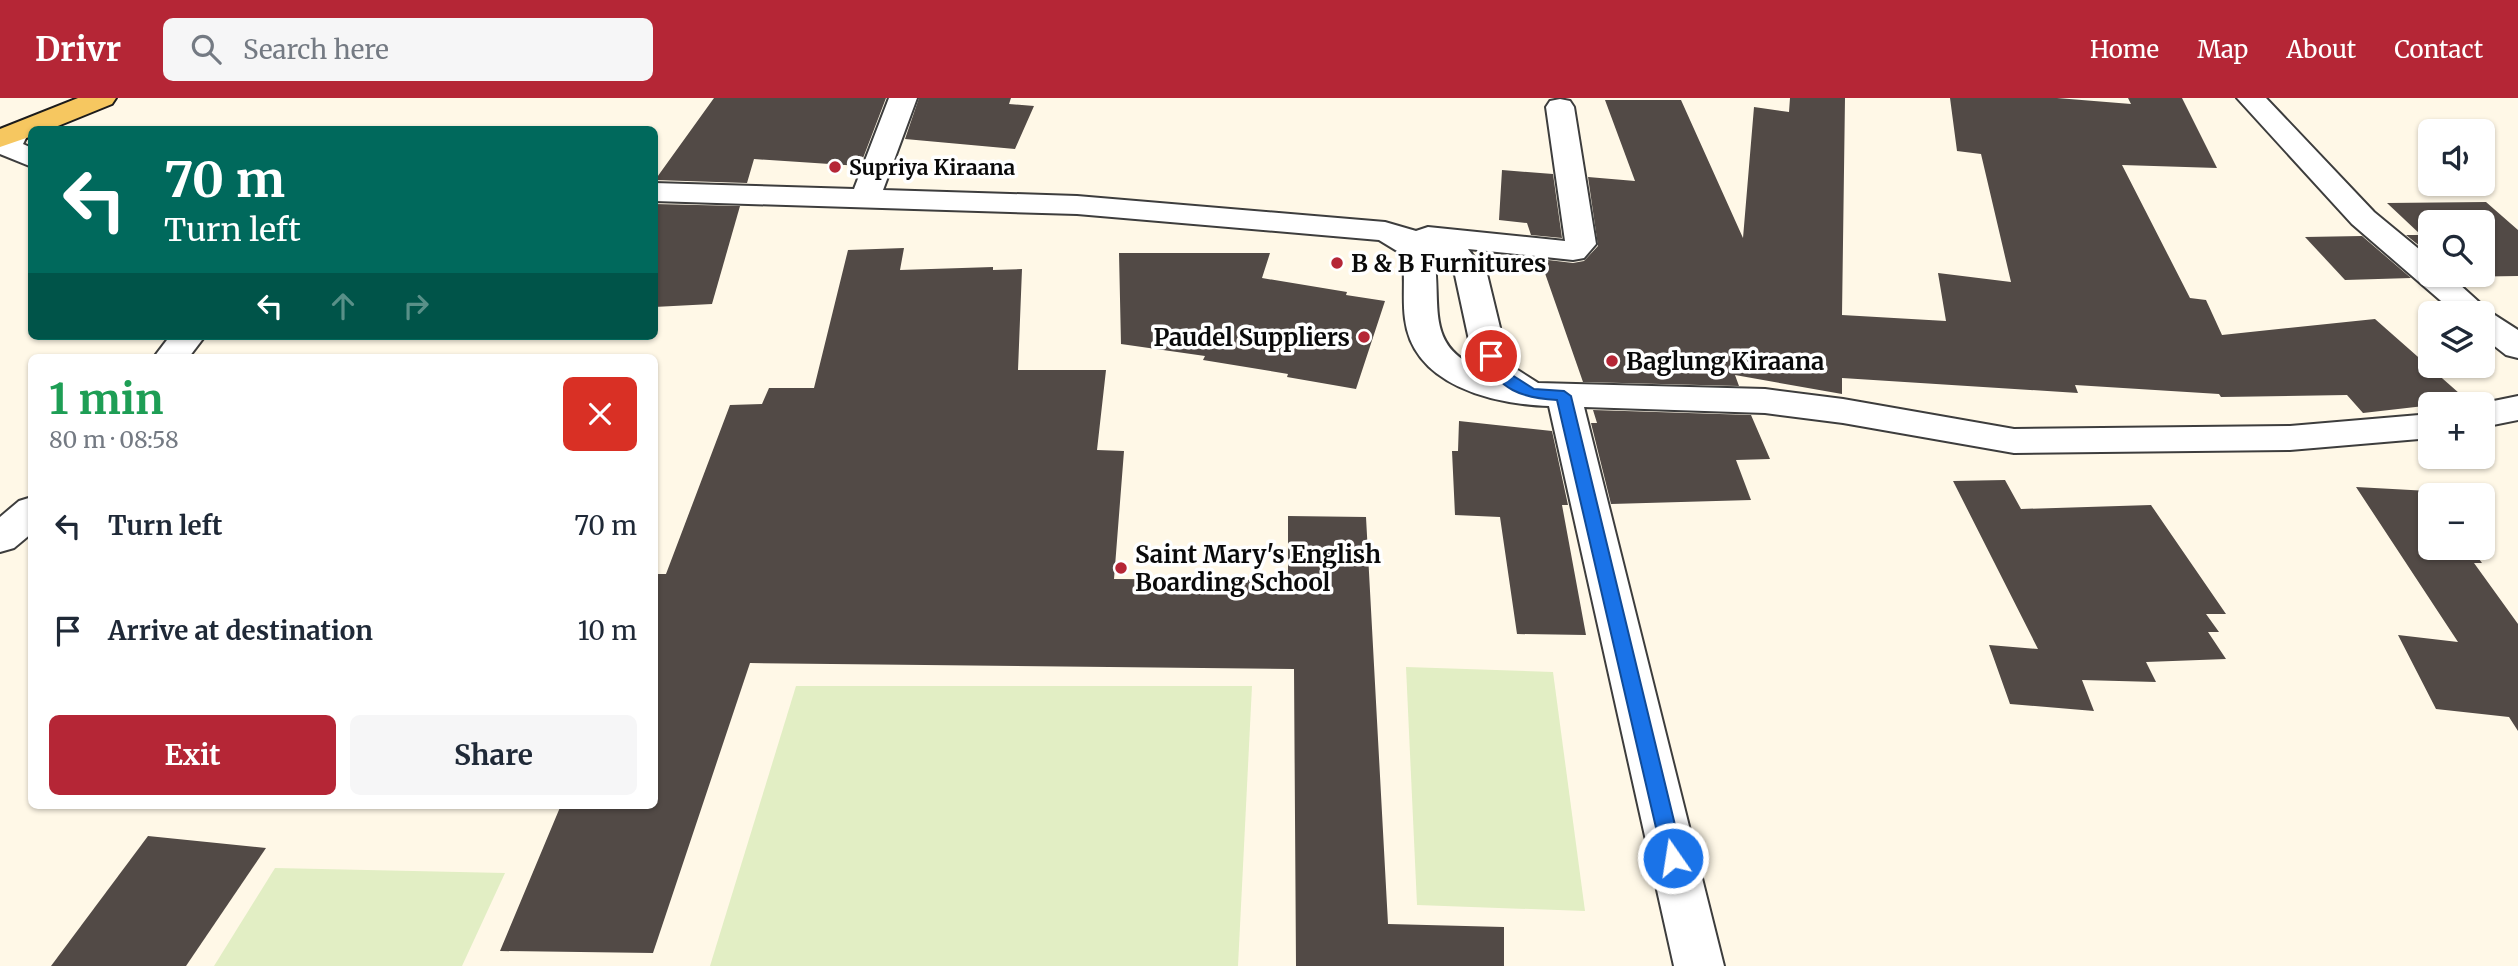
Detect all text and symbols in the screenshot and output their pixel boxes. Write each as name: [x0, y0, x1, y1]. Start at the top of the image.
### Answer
search box: [163, 18, 653, 81]
text: Drivr: [35, 29, 121, 70]
icon: search: [187, 30, 225, 68]
text: Search here: [243, 33, 389, 66]
text: Home: [2090, 34, 2159, 65]
text: Map: [2197, 34, 2248, 65]
text: About: [2286, 34, 2356, 65]
text: Contact: [2394, 34, 2483, 65]
map controls: [2418, 119, 2495, 560]
button: sound: [2418, 119, 2495, 196]
text: 70 m: [164, 149, 285, 210]
icon: left: [49, 154, 140, 245]
place label: Supriya Kiraana: [849, 154, 1016, 181]
marker: Supriya Kiraana: [827, 159, 843, 175]
text: Turn left: [164, 210, 301, 250]
button: search: [2418, 210, 2495, 287]
place label: B & B Furnitures: [1351, 248, 1546, 279]
marker: B & B Furnitures: [1329, 255, 1345, 271]
icon: left: [251, 287, 289, 325]
icon: ahead: [324, 287, 362, 325]
icon: right: [397, 287, 435, 325]
button: layers: [2418, 301, 2495, 378]
place label: Paudel Suppliers: [1153, 322, 1350, 353]
pin: [1461, 326, 1521, 386]
marker: Paudel Suppliers: [1356, 329, 1372, 345]
icon: arrive: [1472, 337, 1510, 375]
place label: Baglung Kiraana: [1626, 346, 1825, 377]
marker: Baglung Kiraana: [1604, 353, 1620, 369]
text: 1 min: [49, 373, 163, 425]
button: close: [563, 377, 637, 451]
button: +: [2418, 392, 2495, 469]
text: 80 m · 08:58: [49, 425, 179, 454]
button: −: [2418, 483, 2495, 560]
icon: left: [49, 507, 87, 545]
text: Turn left: [108, 509, 222, 542]
text: 70 m: [574, 509, 637, 542]
place label: Saint Mary's English Boarding School: [1135, 539, 1381, 598]
marker: Saint Mary's English Boarding School: [1113, 560, 1129, 576]
icon: arrive: [49, 612, 87, 650]
text: Arrive at destination: [108, 614, 373, 647]
text: 10 m: [578, 614, 637, 647]
button: Exit: [49, 715, 336, 795]
button: Share: [350, 715, 637, 795]
position arrow: [1636, 821, 1710, 895]

